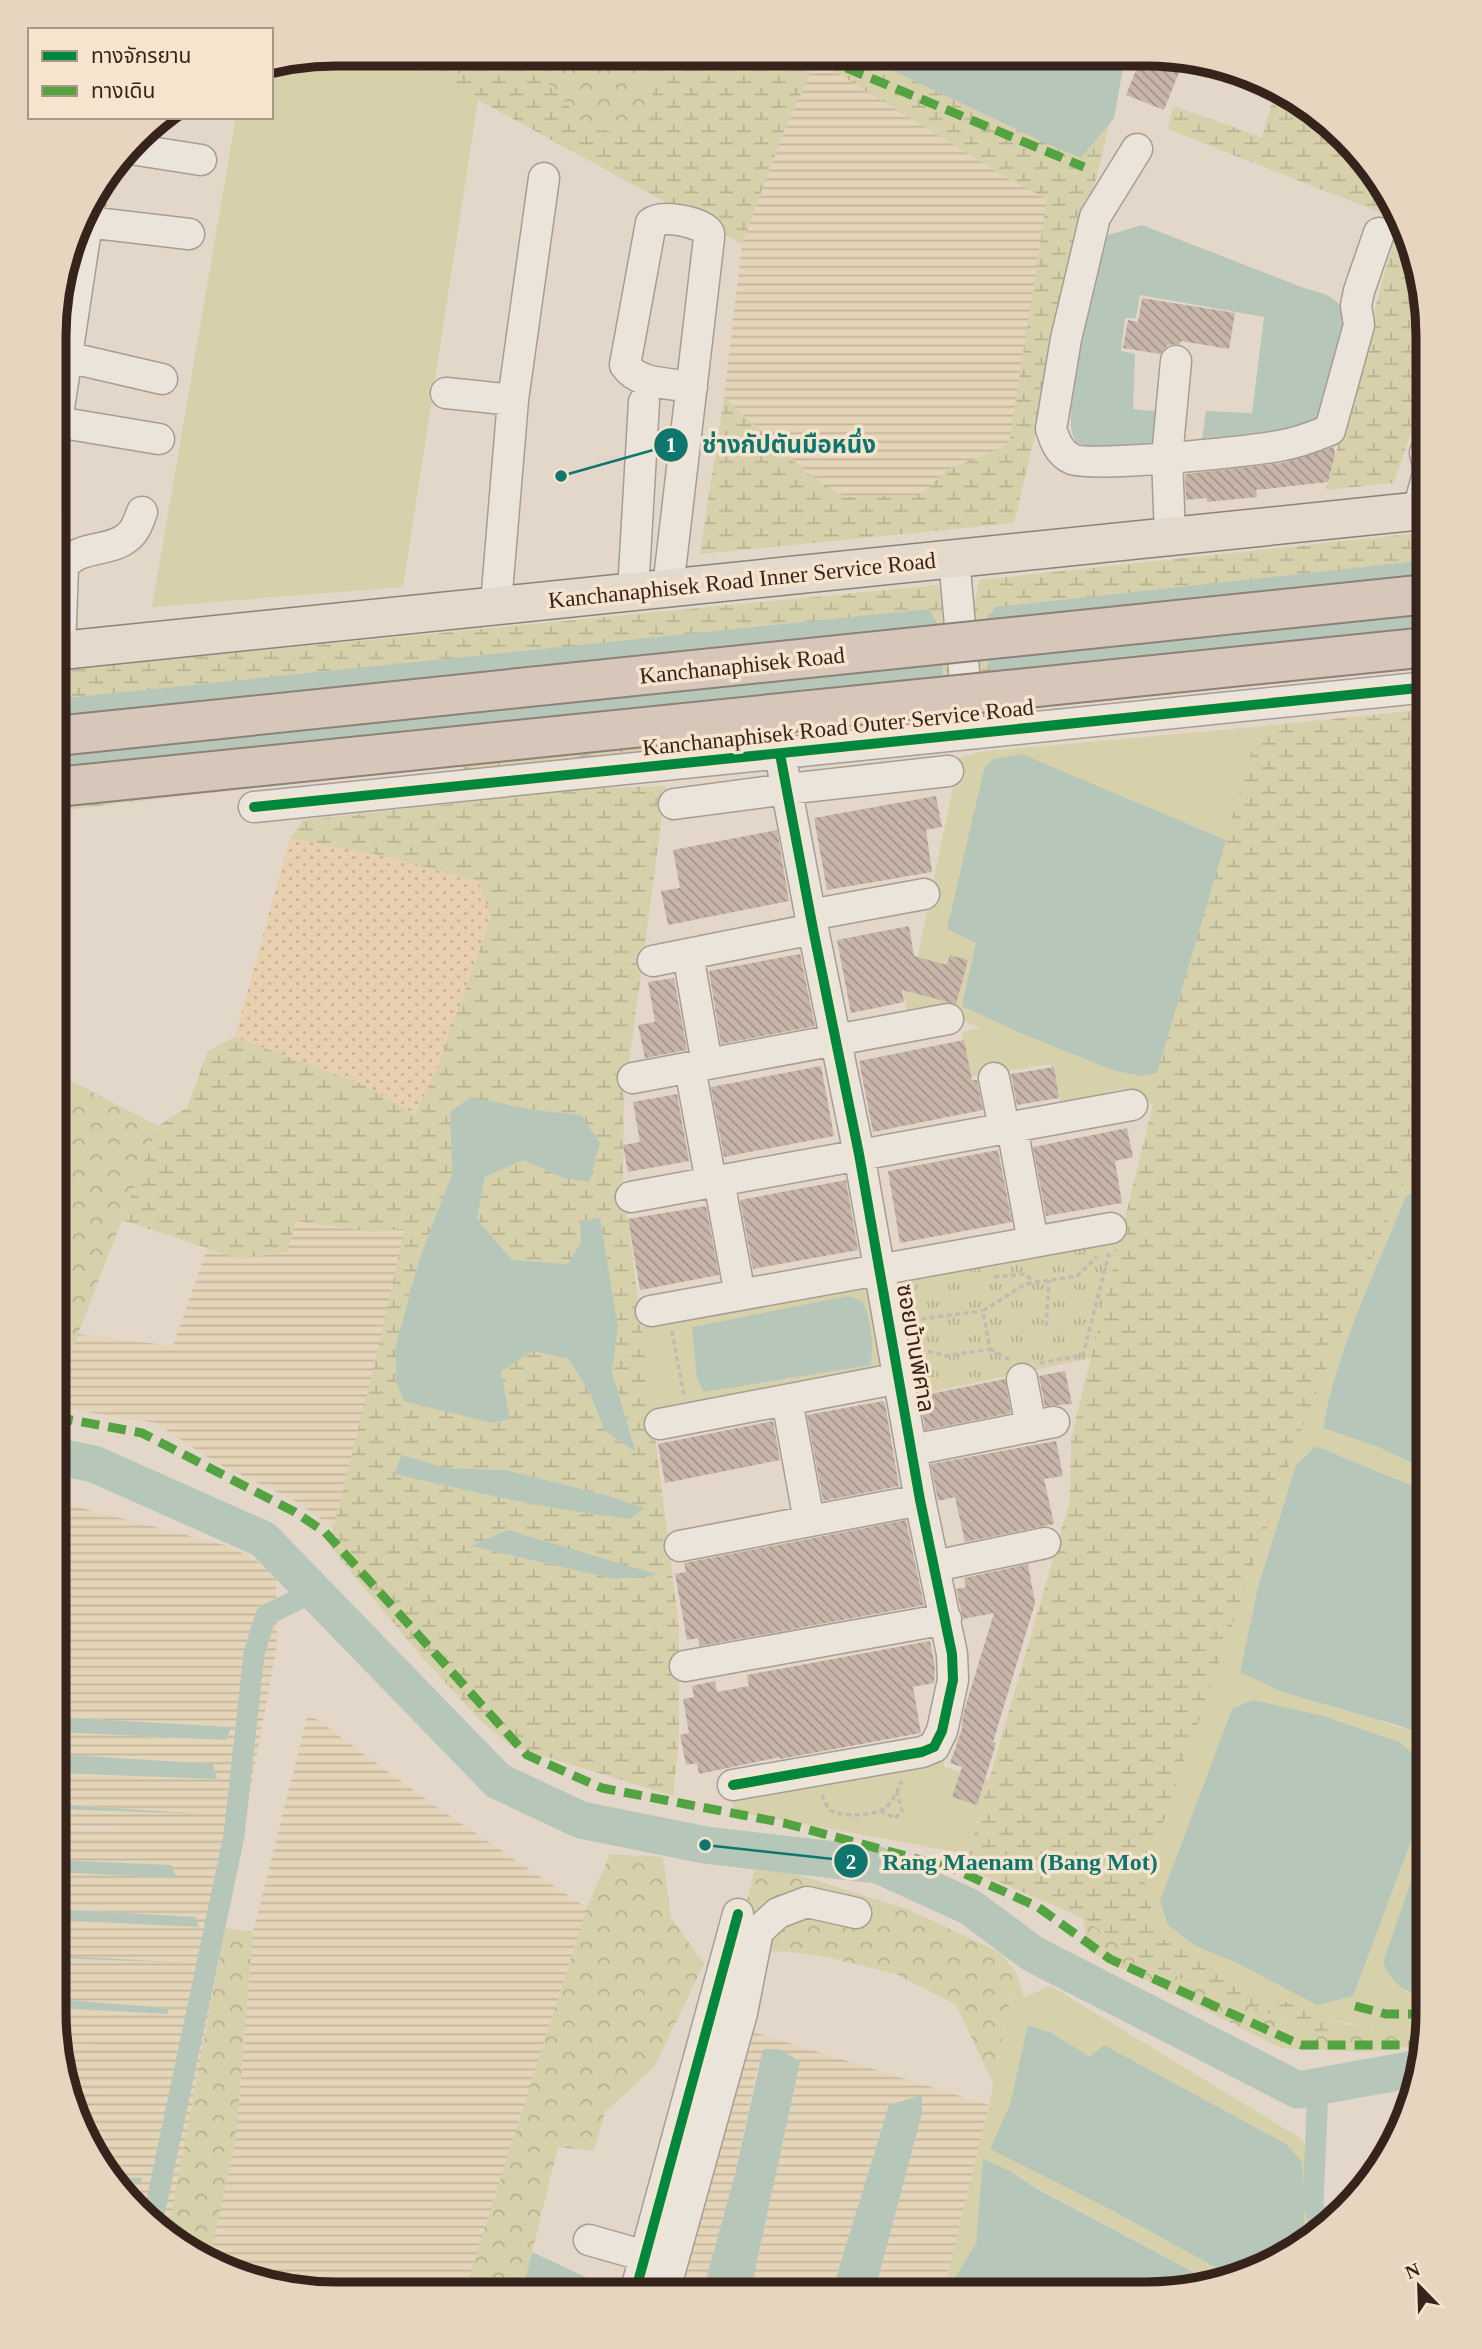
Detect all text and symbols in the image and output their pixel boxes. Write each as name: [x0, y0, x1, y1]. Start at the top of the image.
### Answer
legend: [28, 28, 273, 119]
text: ทางจักรยาน: [91, 44, 192, 68]
text: ทางเดิน: [91, 79, 155, 103]
callout: ช่างกัปตันมือหนึ่ง: [653, 423, 890, 468]
text: ช่างกัปตันมือหนึ่ง: [702, 428, 876, 458]
text: 1: [666, 433, 676, 457]
street label: Kanchanaphisek Road Inner Service Road: [547, 548, 938, 613]
street label: Kanchanaphisek Road: [638, 642, 846, 689]
street label: Kanchanaphisek Road Outer Service Road: [641, 694, 1035, 760]
street label: ซอยบ้านพิศาล: [892, 1282, 939, 1414]
callout: Rang Maenam (Bang Mot): [833, 1839, 1172, 1884]
text: Rang Maenam (Bang Mot): [882, 1849, 1158, 1875]
text: 2: [846, 1850, 856, 1874]
north arrow: [1384, 2251, 1454, 2321]
text: N: [1402, 2258, 1423, 2283]

